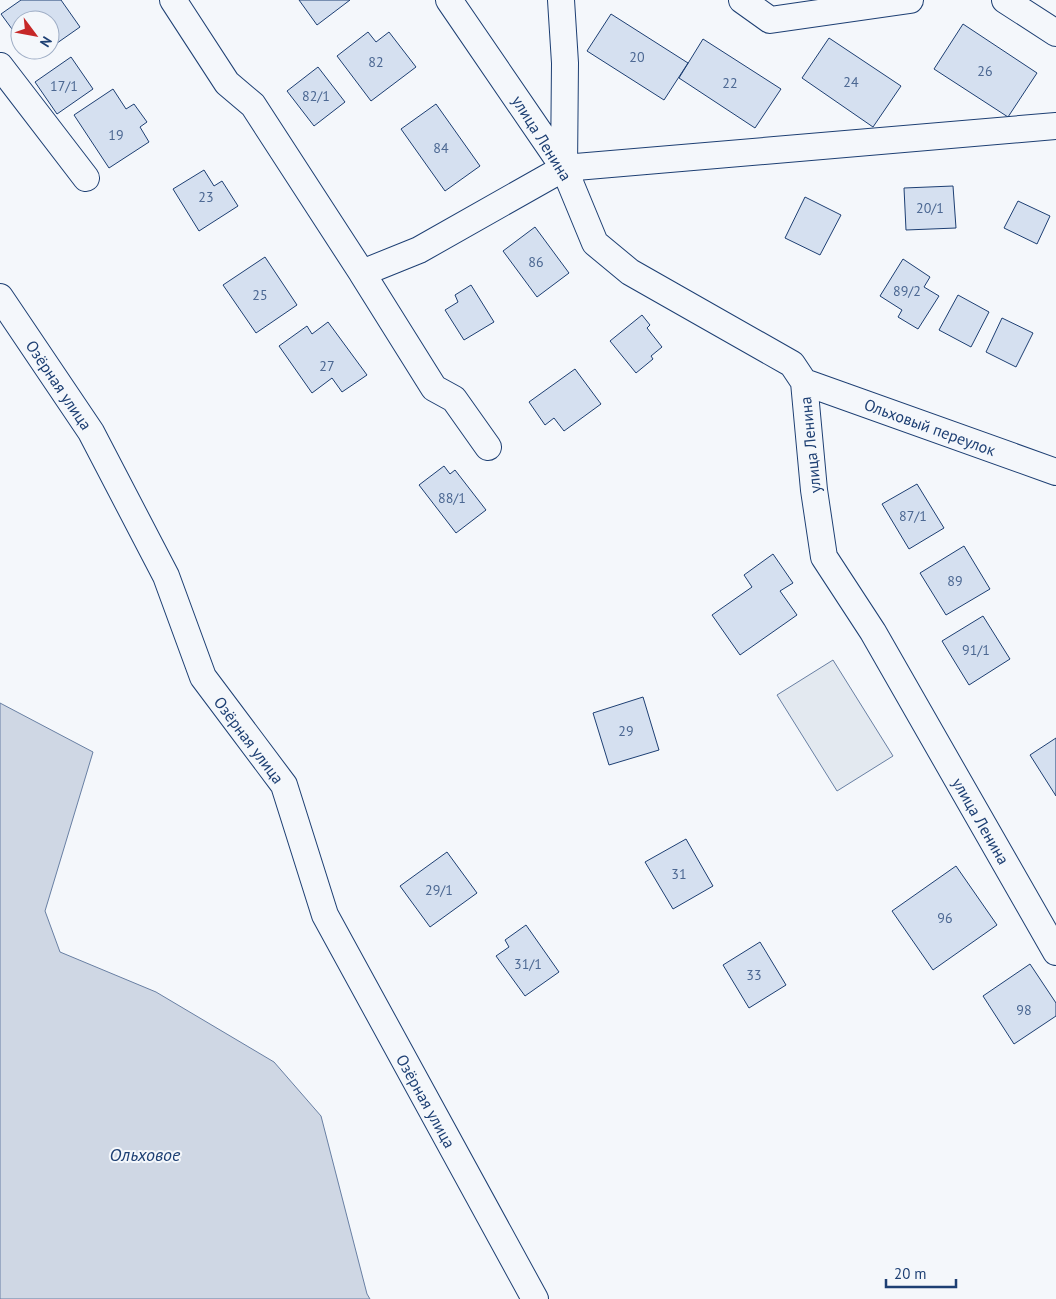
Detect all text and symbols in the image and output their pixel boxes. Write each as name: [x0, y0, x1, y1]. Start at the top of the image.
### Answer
north arrow: [10, 10, 60, 60]
text: N: [36, 33, 56, 51]
house number: 20: [629, 48, 645, 66]
house number: 82: [368, 53, 384, 71]
house number: 26: [977, 62, 993, 80]
house number: 24: [843, 73, 859, 91]
house number: 22: [722, 74, 738, 92]
house number: 17/1: [50, 77, 78, 95]
house number: 82/1: [302, 87, 330, 105]
street label: улица Ленина: [508, 92, 576, 184]
house number: 19: [108, 126, 124, 144]
house number: 84: [433, 139, 449, 157]
house number: 23: [198, 188, 214, 206]
house number: 20/1: [916, 199, 944, 217]
house number: 86: [528, 253, 544, 271]
house number: 89/2: [893, 282, 921, 300]
house number: 25: [252, 286, 268, 304]
street label: Озёрная улица: [22, 336, 96, 434]
house number: 27: [319, 357, 335, 375]
street label: Ольховый переулок: [862, 394, 999, 460]
street label: улица Ленина: [795, 396, 825, 494]
house number: 88/1: [438, 489, 466, 507]
house number: 87/1: [899, 507, 927, 525]
house number: 89: [947, 572, 963, 590]
house number: 91/1: [962, 641, 990, 659]
street label: Озёрная улица: [210, 692, 288, 788]
house number: 29: [618, 722, 634, 740]
street label: улица Ленина: [948, 774, 1014, 868]
house number: 31: [671, 865, 687, 883]
house number: 29/1: [425, 881, 453, 899]
house number: 96: [937, 909, 953, 927]
house number: 31/1: [514, 955, 542, 973]
house number: 33: [746, 966, 762, 984]
house number: 98: [1016, 1001, 1032, 1019]
street label: Озёрная улица: [392, 1051, 460, 1151]
water label: Ольховое: [110, 1143, 181, 1166]
scale bar: [886, 1256, 956, 1288]
text: 20 m: [894, 1264, 927, 1283]

